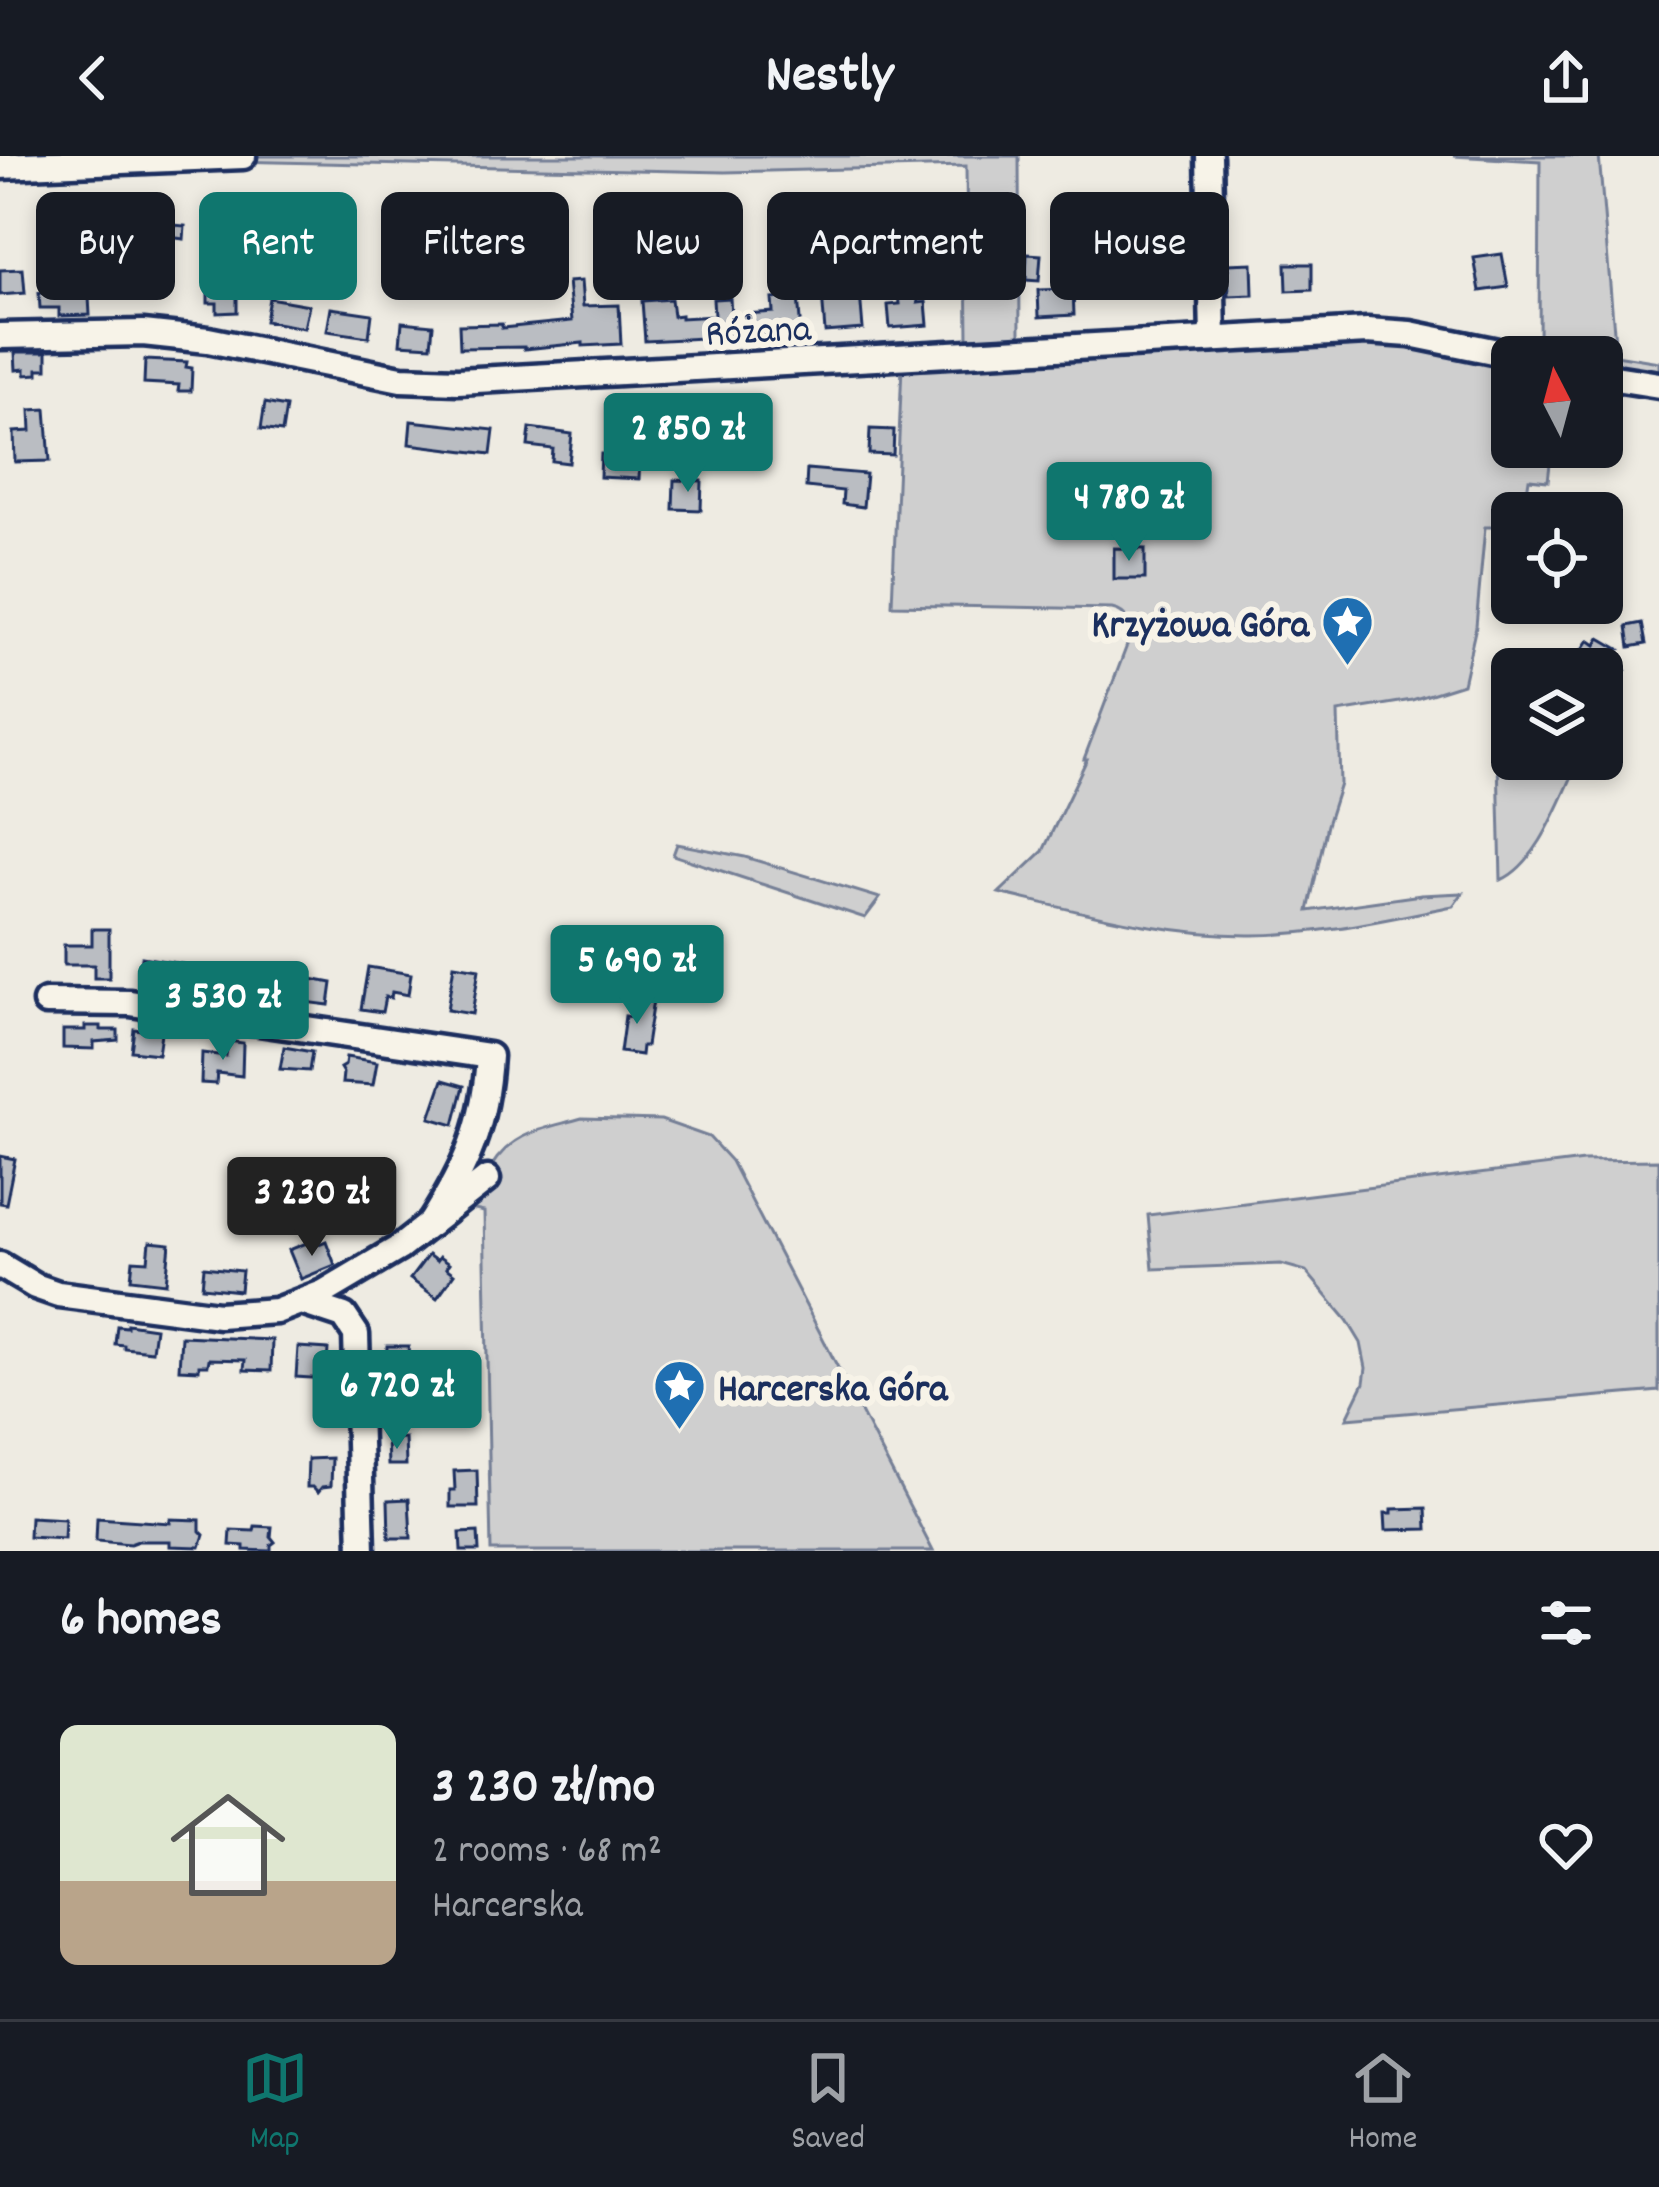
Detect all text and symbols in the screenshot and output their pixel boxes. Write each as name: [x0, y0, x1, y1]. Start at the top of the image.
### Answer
text: Nestly: [766, 40, 893, 117]
icon: back: [60, 45, 126, 111]
icon: share: [1533, 45, 1599, 111]
chip: Buy: [36, 192, 175, 300]
chip: Rent: [199, 192, 357, 300]
chip: Filters: [381, 192, 569, 300]
chip: New: [593, 192, 743, 300]
chip: Apartment: [767, 192, 1026, 300]
chip: House: [1050, 192, 1229, 300]
street label: Różana: [704, 304, 813, 365]
north arrow: [1491, 336, 1623, 468]
map controls: [1491, 336, 1623, 780]
pin: 2 850 zł: [564, 393, 812, 495]
text: 2 850 zł: [631, 404, 745, 459]
pin: 4 780 zł: [1005, 462, 1253, 564]
text: 4 780 zł: [1074, 473, 1184, 528]
button: locate: [1491, 492, 1623, 624]
place icon: Krzyżowa Góra: [1320, 594, 1376, 668]
place label: Krzyżowa Góra: [1092, 601, 1311, 656]
button: layers: [1491, 648, 1623, 780]
pin: 5 690 zł: [513, 925, 761, 1027]
text: 5 690 zł: [578, 936, 696, 991]
pin: 3 530 zł: [99, 961, 347, 1063]
text: 3 530 zł: [165, 972, 281, 1027]
pin: 3 230 zł: [188, 1157, 436, 1259]
text: 3 230 zł: [254, 1168, 370, 1223]
pin: 6 720 zł: [273, 1350, 521, 1452]
place icon: Harcerska Góra: [651, 1358, 707, 1432]
text: 6 720 zł: [340, 1361, 454, 1416]
place label: Harcerska Góra: [718, 1365, 949, 1420]
text: 6 homes: [60, 1587, 222, 1659]
icon: filters: [1533, 1590, 1599, 1656]
text: 3 230 zł/mo: [432, 1754, 655, 1826]
icon: home: [156, 1773, 300, 1917]
icon: heart: [1533, 1812, 1599, 1878]
text: 2 rooms · 68 m²: [432, 1826, 662, 1881]
text: Harcerska: [432, 1881, 583, 1936]
tab: Map: [242, 2045, 308, 2164]
tab: Saved: [791, 2045, 865, 2164]
tab: Home: [1348, 2045, 1417, 2164]

